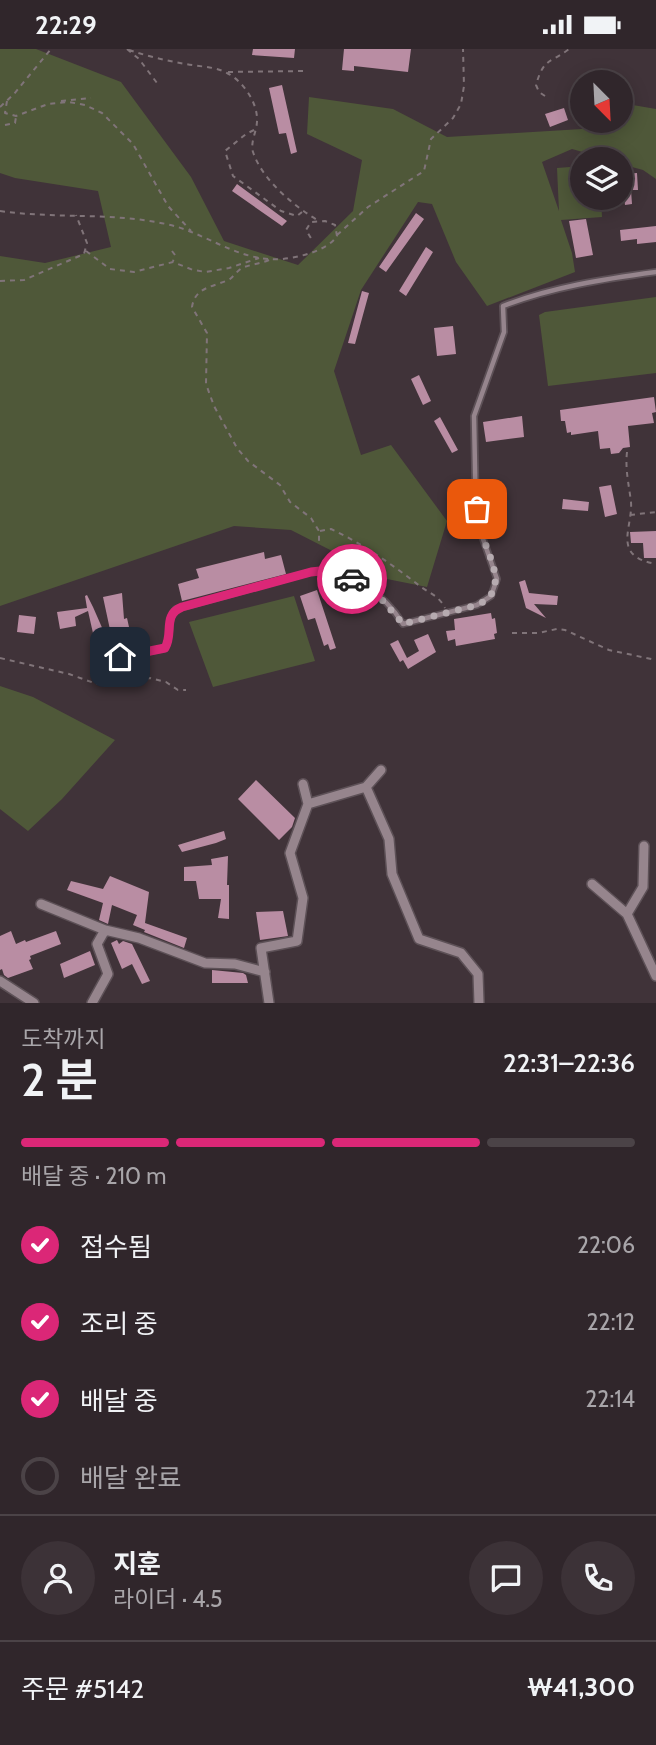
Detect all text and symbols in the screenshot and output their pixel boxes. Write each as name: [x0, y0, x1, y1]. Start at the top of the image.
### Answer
text: 22:29: [35, 9, 97, 41]
north arrow: [570, 70, 634, 133]
map controls: [570, 70, 633, 210]
button: layers: [570, 147, 633, 210]
pin: [447, 479, 507, 539]
icon: bag: [458, 490, 496, 528]
courier: [317, 544, 387, 614]
icon: car: [333, 560, 371, 598]
pin: [90, 627, 150, 687]
icon: home: [101, 638, 139, 676]
text: 도착까지: [21, 1025, 106, 1053]
text: 22:31–22:36: [503, 1047, 635, 1079]
text: 2 분: [21, 1052, 98, 1108]
text: 배달 중 · 210 m: [21, 1162, 166, 1190]
icon: check: [21, 1226, 59, 1264]
text: 접수됨: [80, 1231, 152, 1263]
text: 22:06: [577, 1231, 635, 1259]
icon: check: [21, 1303, 59, 1341]
text: 조리 중: [80, 1308, 158, 1340]
text: 22:12: [587, 1308, 635, 1336]
icon: check: [21, 1380, 59, 1418]
text: 배달 중: [80, 1385, 158, 1417]
text: 22:14: [585, 1385, 635, 1413]
text: 배달 완료: [80, 1462, 182, 1494]
button: person: [21, 1541, 95, 1615]
button: chat: [469, 1541, 543, 1615]
button: phone: [561, 1541, 635, 1615]
text: 지훈: [113, 1548, 161, 1580]
text: 라이더 · 4.5: [113, 1585, 222, 1613]
text: ₩41,300: [528, 1671, 635, 1703]
text: 주문 #5142: [21, 1673, 144, 1705]

